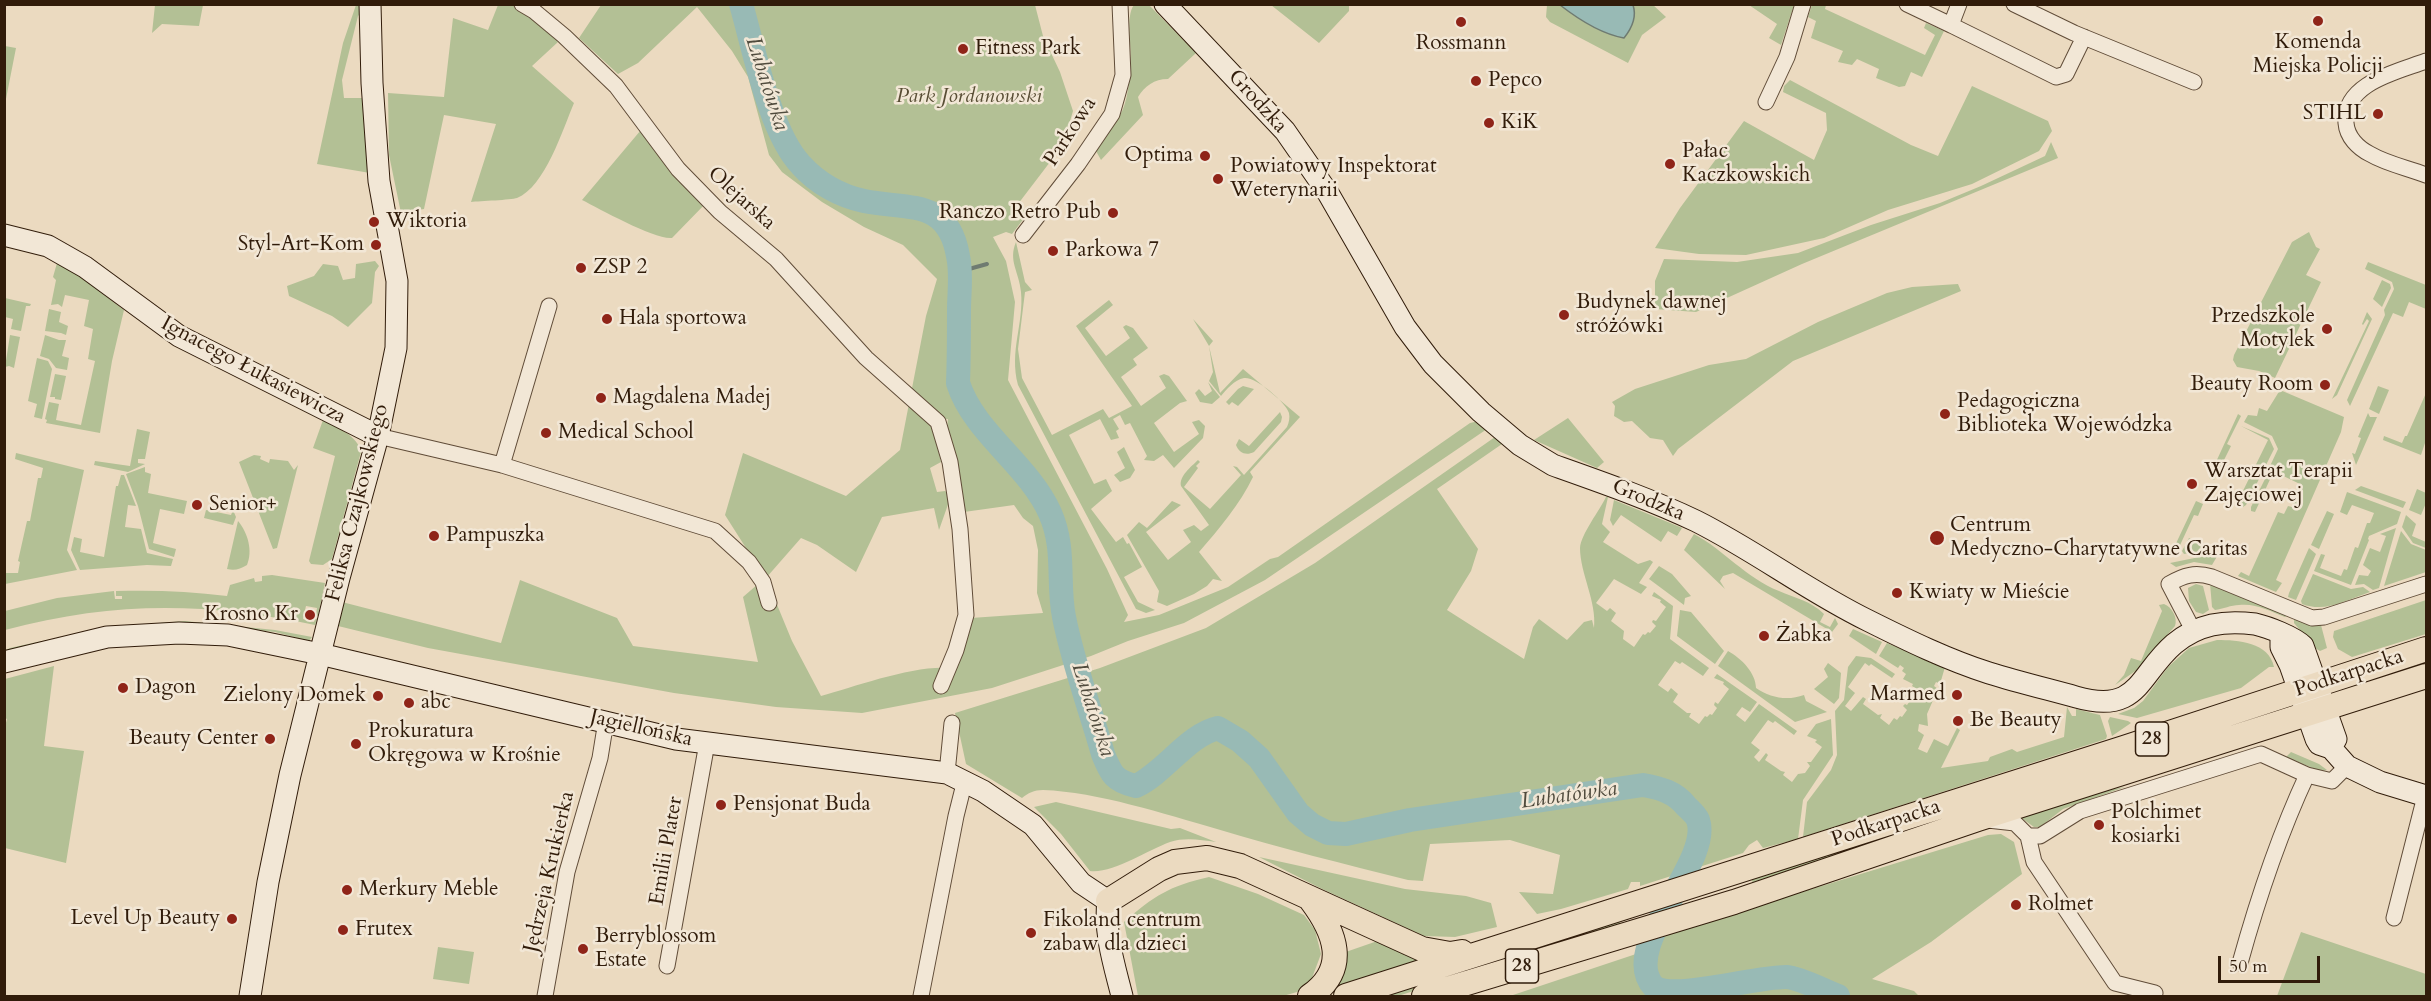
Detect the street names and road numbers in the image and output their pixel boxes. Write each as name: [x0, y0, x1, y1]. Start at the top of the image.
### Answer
street label: Grodzka: [1222, 65, 1292, 139]
street label: Parkowa: [1039, 93, 1103, 171]
street label: Olejarska: [702, 162, 780, 236]
street label: Ignacego Łukasiewicza: [156, 312, 350, 430]
street label: Feliksa Czajkowskiego: [321, 402, 395, 604]
street label: Grodzka: [1608, 474, 1688, 528]
street label: Podkarpacka: [2291, 645, 2407, 703]
street label: Jagiellońska: [587, 705, 695, 753]
road number: 28: [2136, 722, 2168, 756]
street label: Jędrzeja Krukierka: [519, 789, 581, 955]
street label: Emilii Plater: [645, 795, 689, 907]
street label: Podkarpacka: [1828, 795, 1944, 853]
road number: 28: [1506, 949, 1538, 983]

